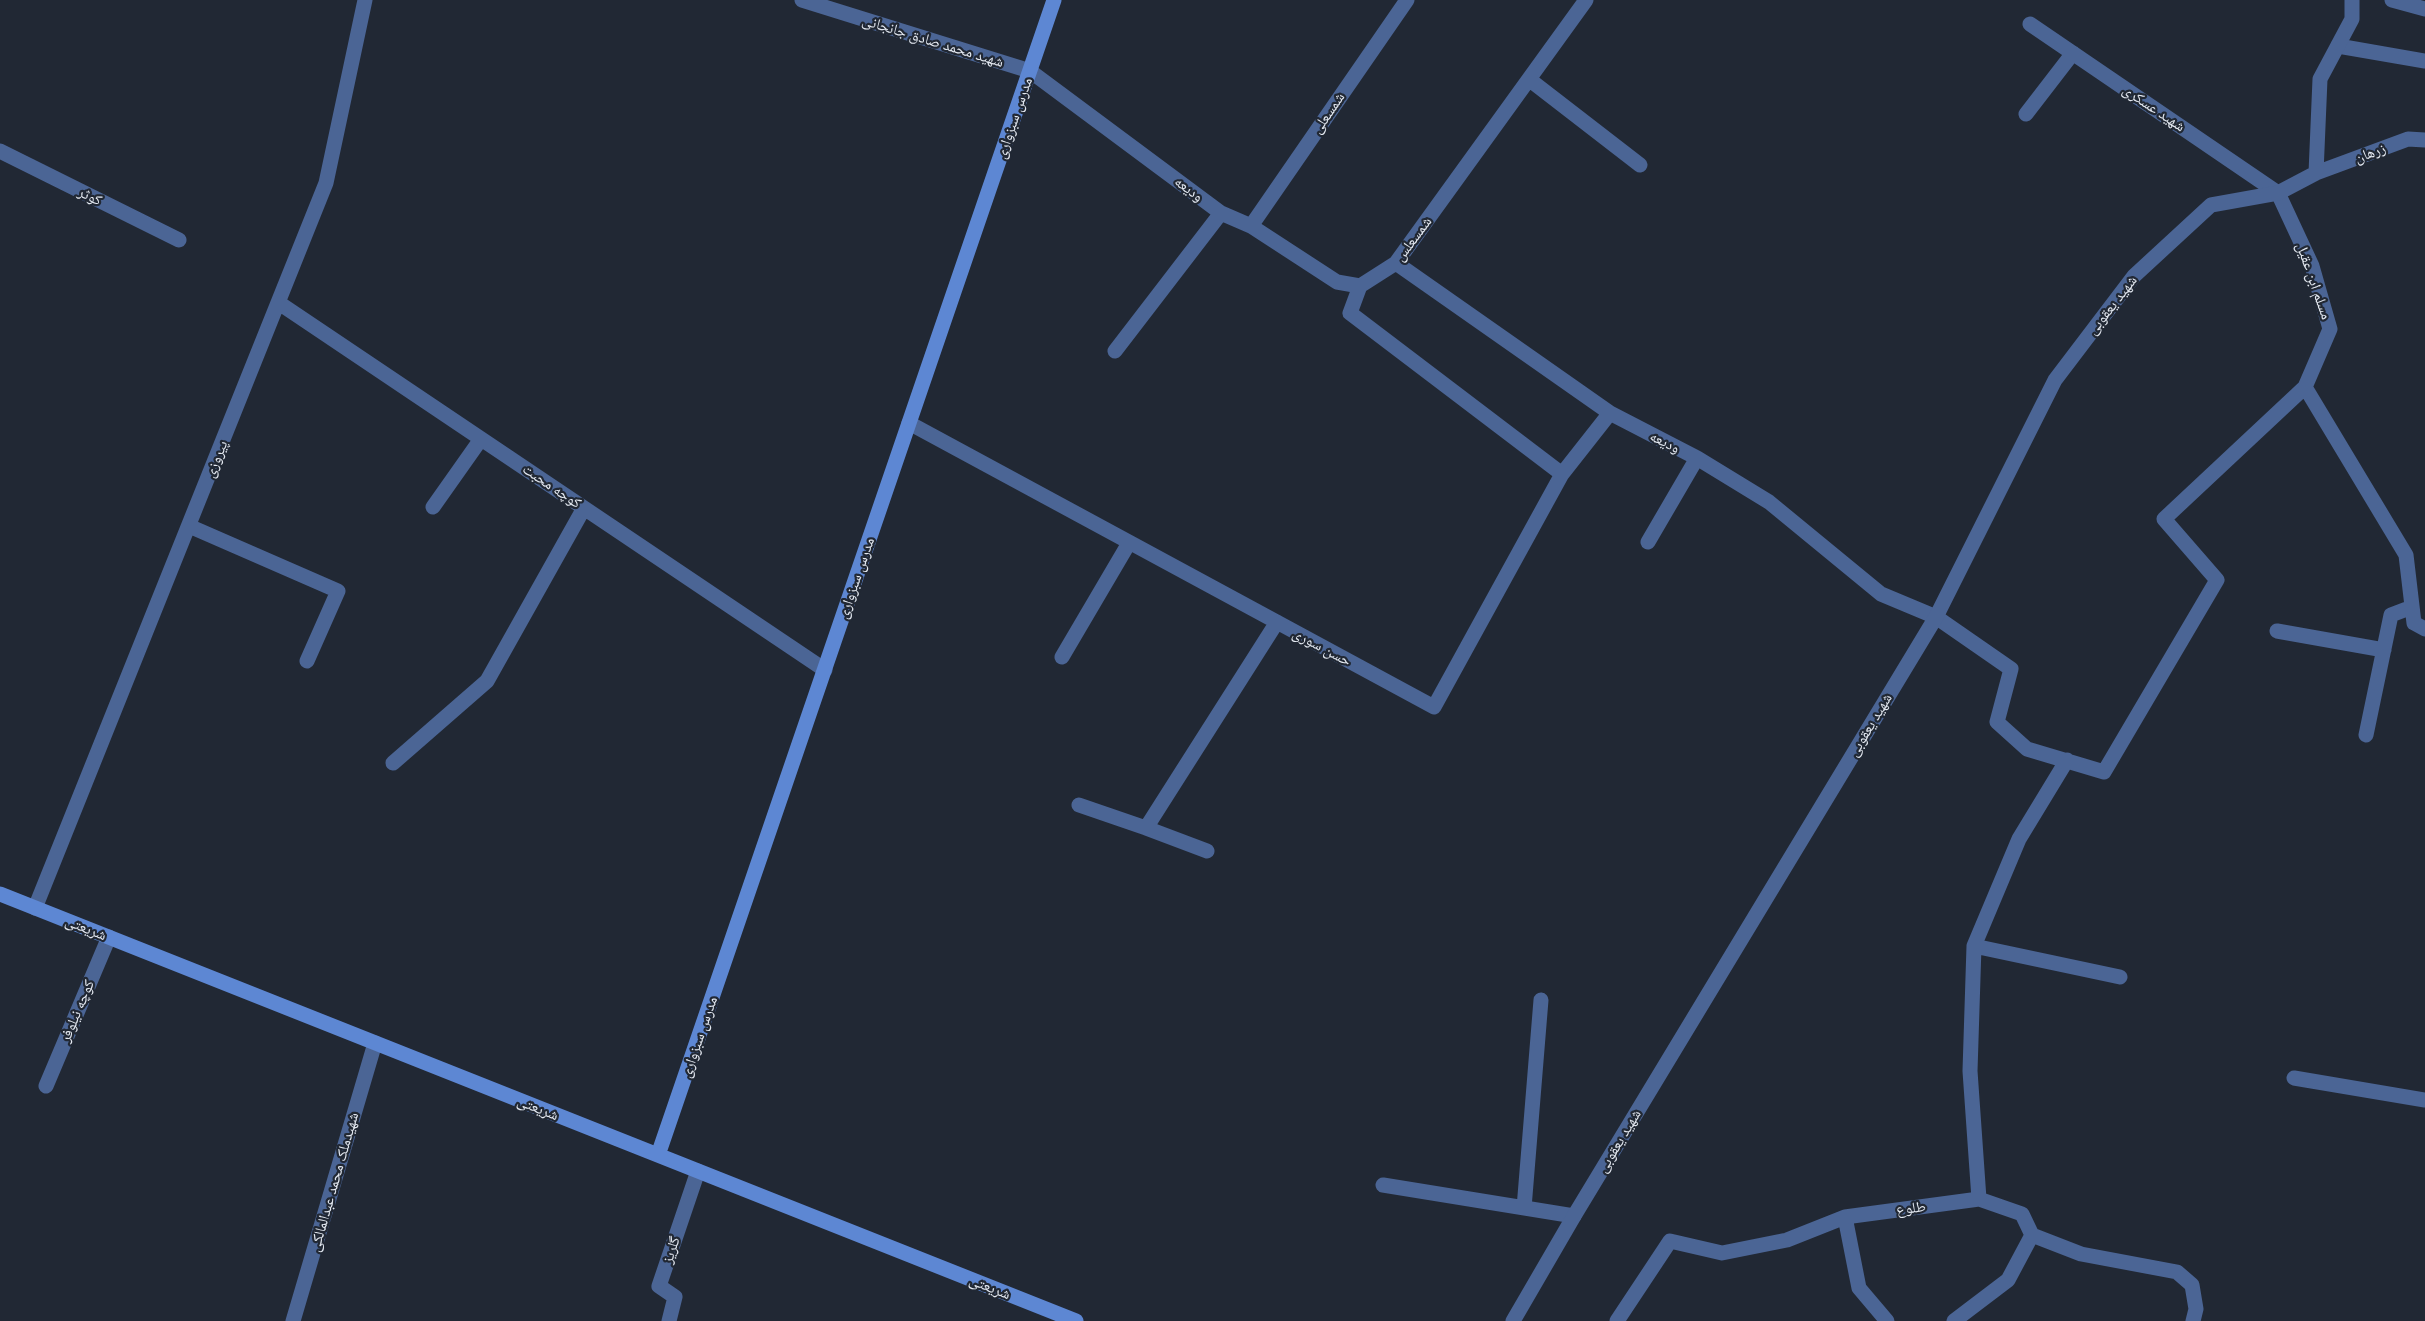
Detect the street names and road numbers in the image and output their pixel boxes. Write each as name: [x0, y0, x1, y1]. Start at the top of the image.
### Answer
street label: شهید محمد صادق جانجانی: [860, 11, 1006, 71]
street label: مدرس سبزواری: [992, 75, 1036, 161]
street label: شهید عسکری: [2119, 81, 2189, 135]
street label: شمسعلی: [1308, 89, 1348, 137]
street label: زرهان: [2352, 139, 2388, 167]
street label: ودیعه: [1171, 172, 1207, 206]
street label: کوثر: [75, 183, 105, 209]
street label: شمسعلس: [1390, 213, 1436, 265]
street label: مسلم ابن عقیل: [2292, 240, 2336, 322]
street label: شهید یعقوبی: [2083, 272, 2141, 338]
street label: ودیعه: [1647, 427, 1683, 457]
street label: پیروزی: [200, 438, 232, 480]
street label: کوچه محبت: [519, 460, 585, 512]
street label: مدرس سبزواری: [834, 535, 878, 621]
street label: حسن سوری: [1289, 624, 1355, 670]
street label: شهید یعقوبی: [1844, 690, 1896, 760]
street label: شریعتی: [63, 912, 109, 944]
street label: کوچه نیلوفر: [56, 977, 98, 1045]
street label: مدرس سبزواری: [677, 994, 721, 1080]
street label: شریعتی: [515, 1092, 561, 1124]
street label: شهید یعقوبی: [1593, 1106, 1645, 1176]
street label: شهیدملک محمد عبدالمالکی: [305, 1110, 363, 1254]
street label: طلوع: [1895, 1197, 1927, 1219]
street label: گلریز: [658, 1234, 684, 1266]
street label: شریعتی: [967, 1271, 1013, 1303]

